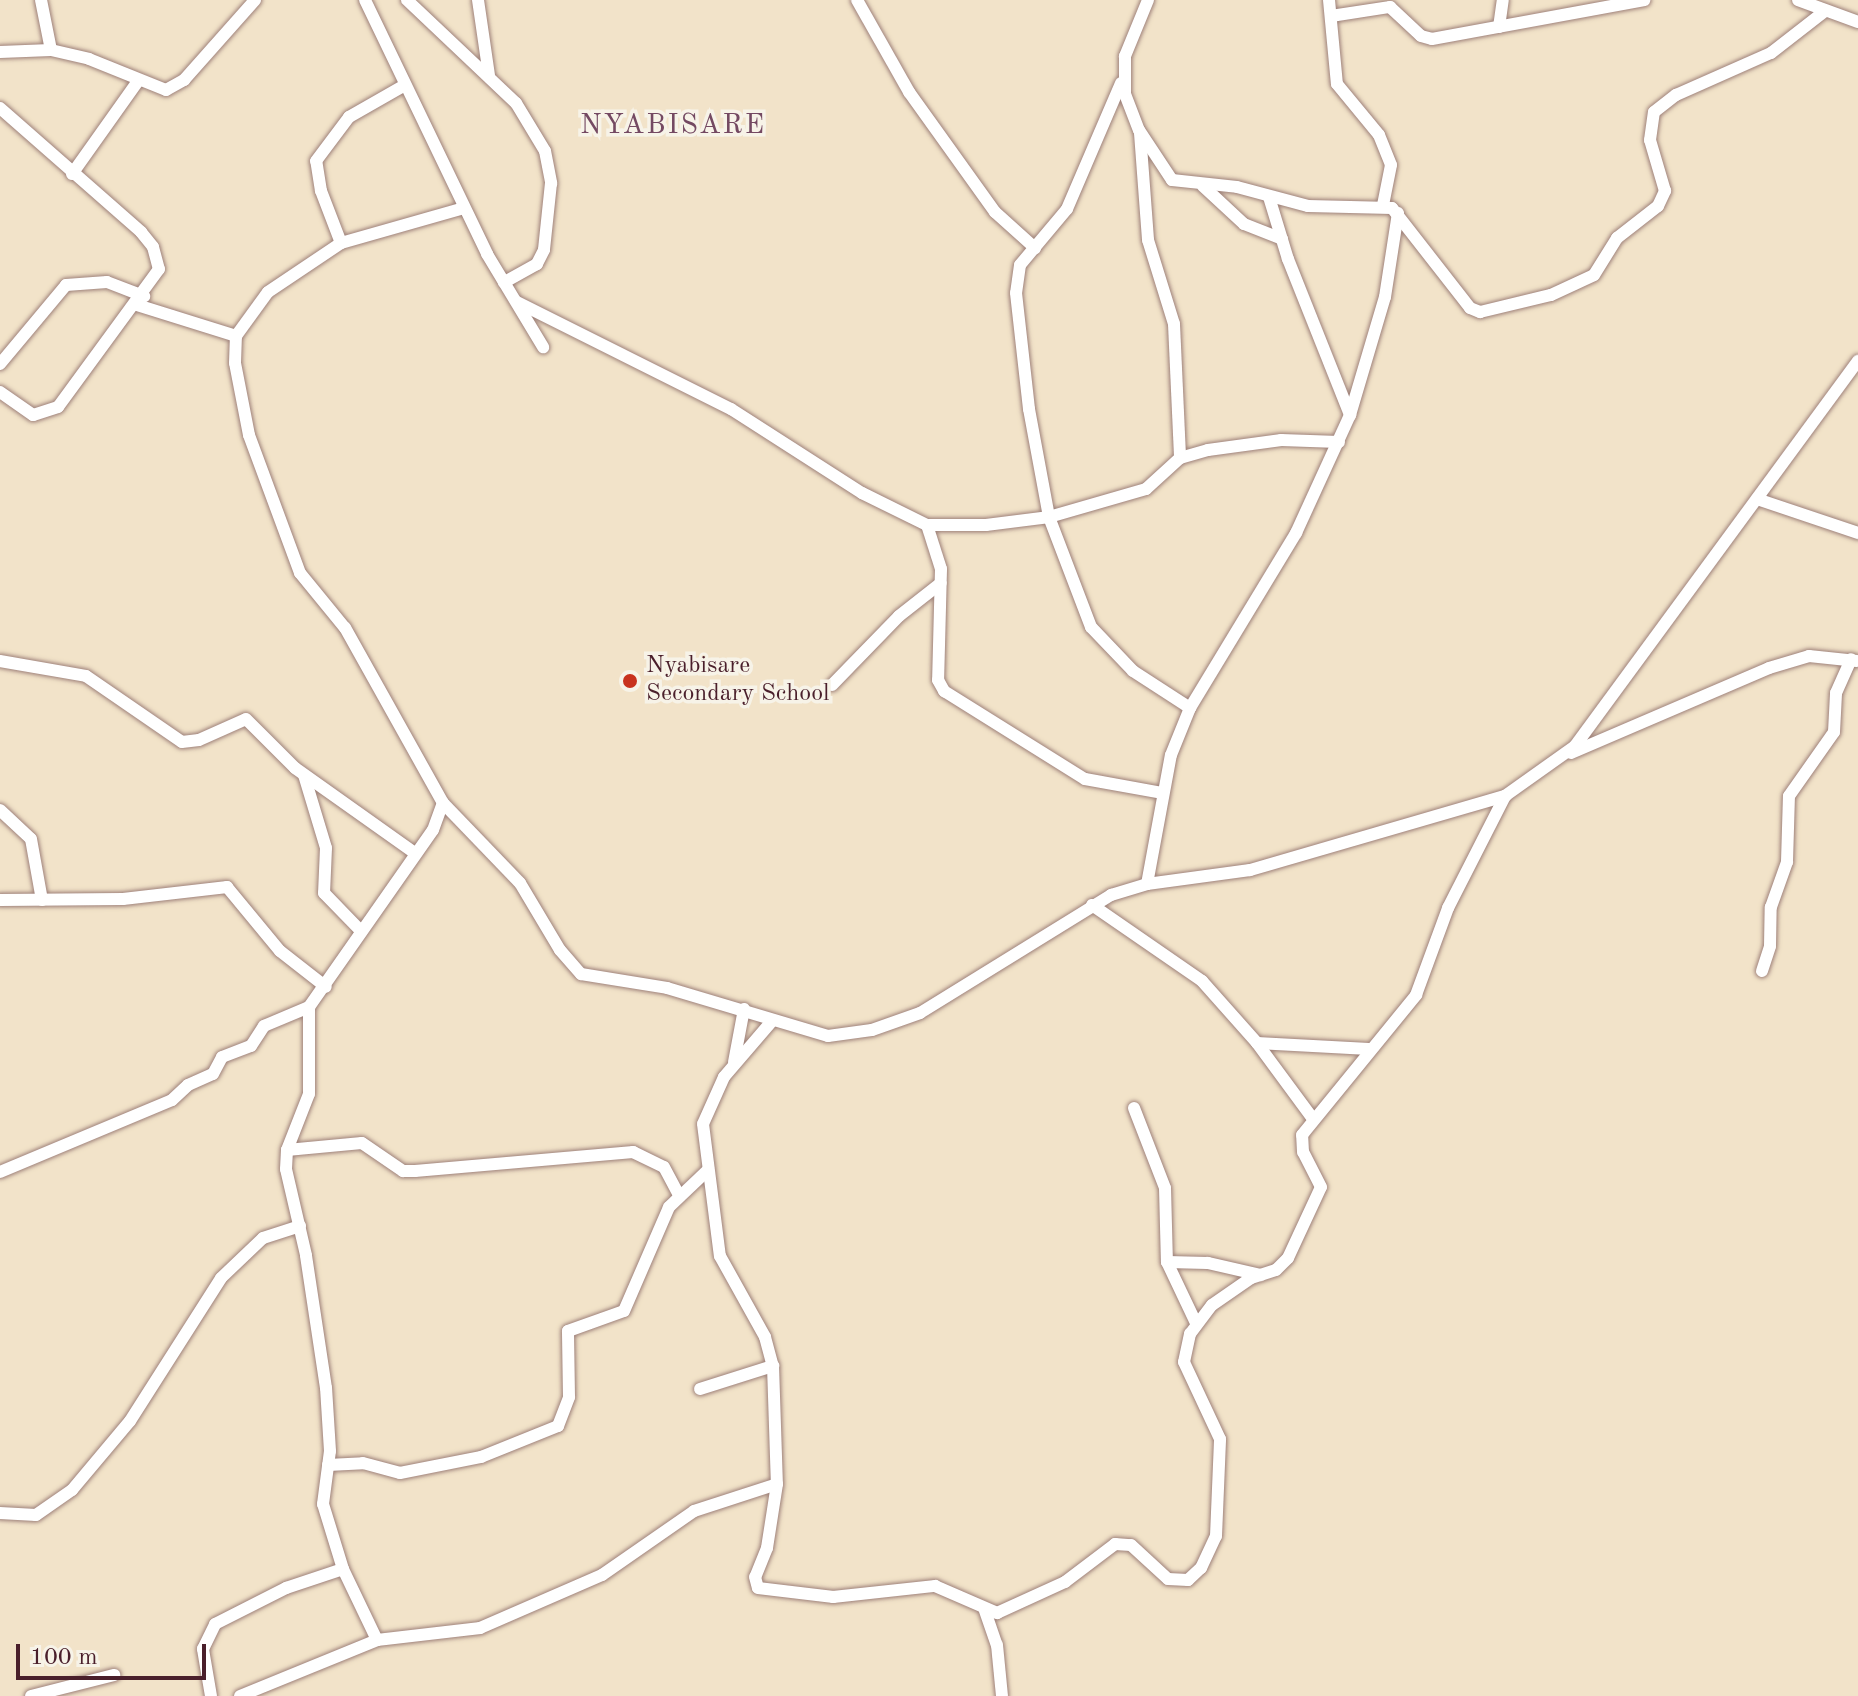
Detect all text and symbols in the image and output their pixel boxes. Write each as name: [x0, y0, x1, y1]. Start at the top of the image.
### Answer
district label: NYABISARE: [580, 109, 766, 143]
place label: Nyabisare Secondary School: [646, 653, 830, 709]
marker: Nyabisare Secondary School: [621, 672, 639, 690]
scale bar: [20, 1628, 210, 1678]
text: 100 m: [30, 1646, 98, 1670]

